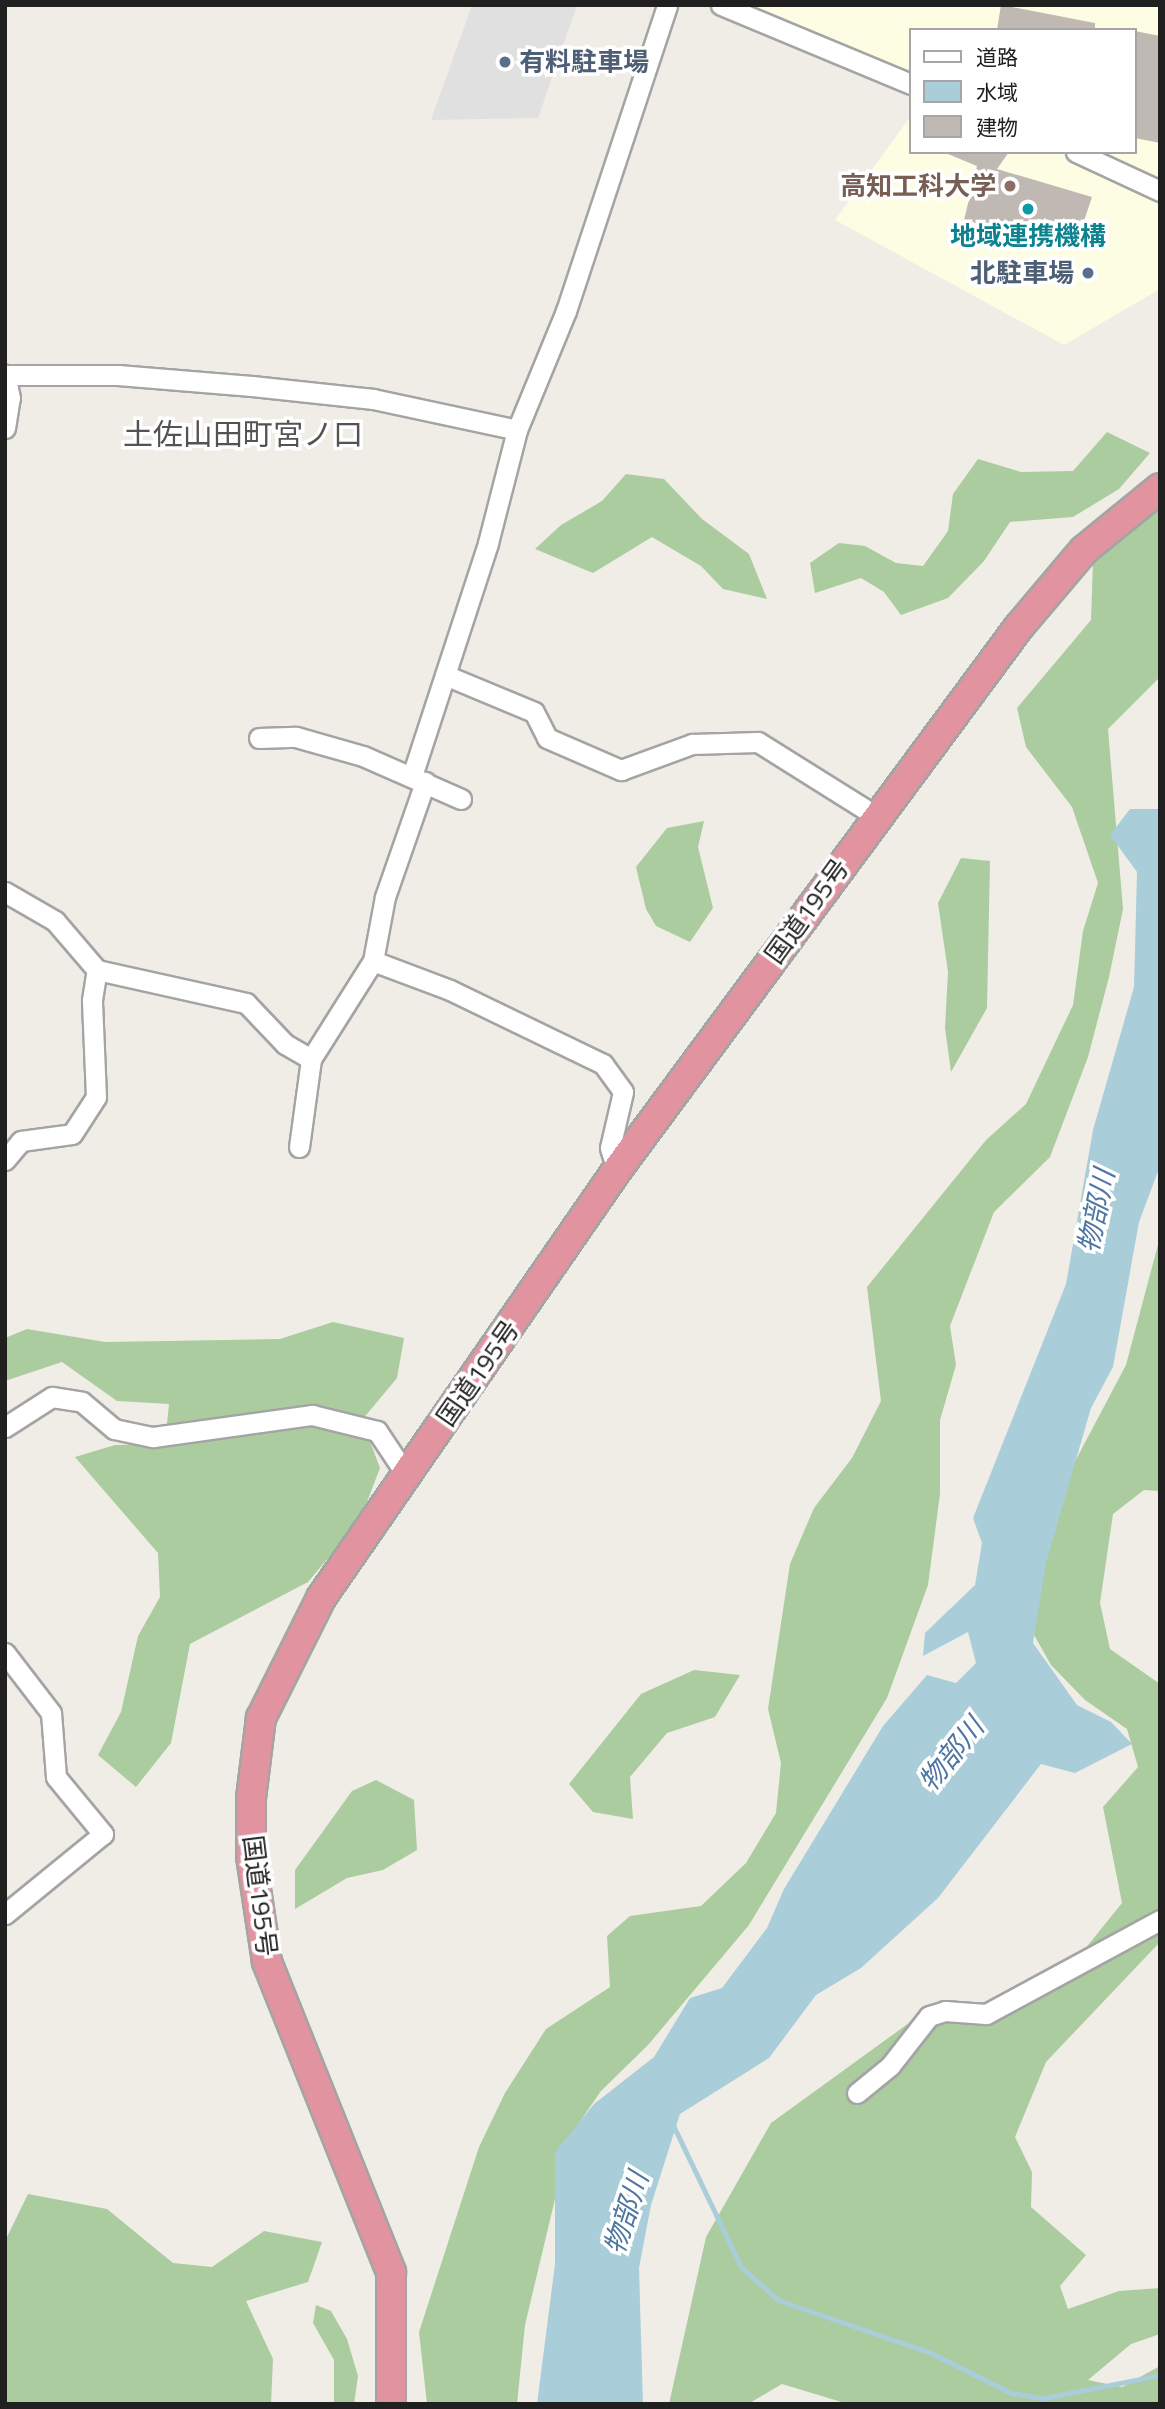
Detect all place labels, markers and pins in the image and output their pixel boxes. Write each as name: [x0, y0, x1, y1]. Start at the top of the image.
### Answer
place label: 有料駐車場: [519, 46, 649, 78]
marker: 有料駐車場: [497, 54, 513, 70]
place label: 高知工科大学: [840, 170, 996, 202]
marker: 高知工科大学: [1002, 178, 1018, 194]
marker: 地域連携機構: [1020, 201, 1036, 217]
place label: 地域連携機構: [950, 220, 1106, 252]
place label: 北駐車場: [970, 257, 1074, 289]
marker: 北駐車場: [1080, 265, 1096, 281]

